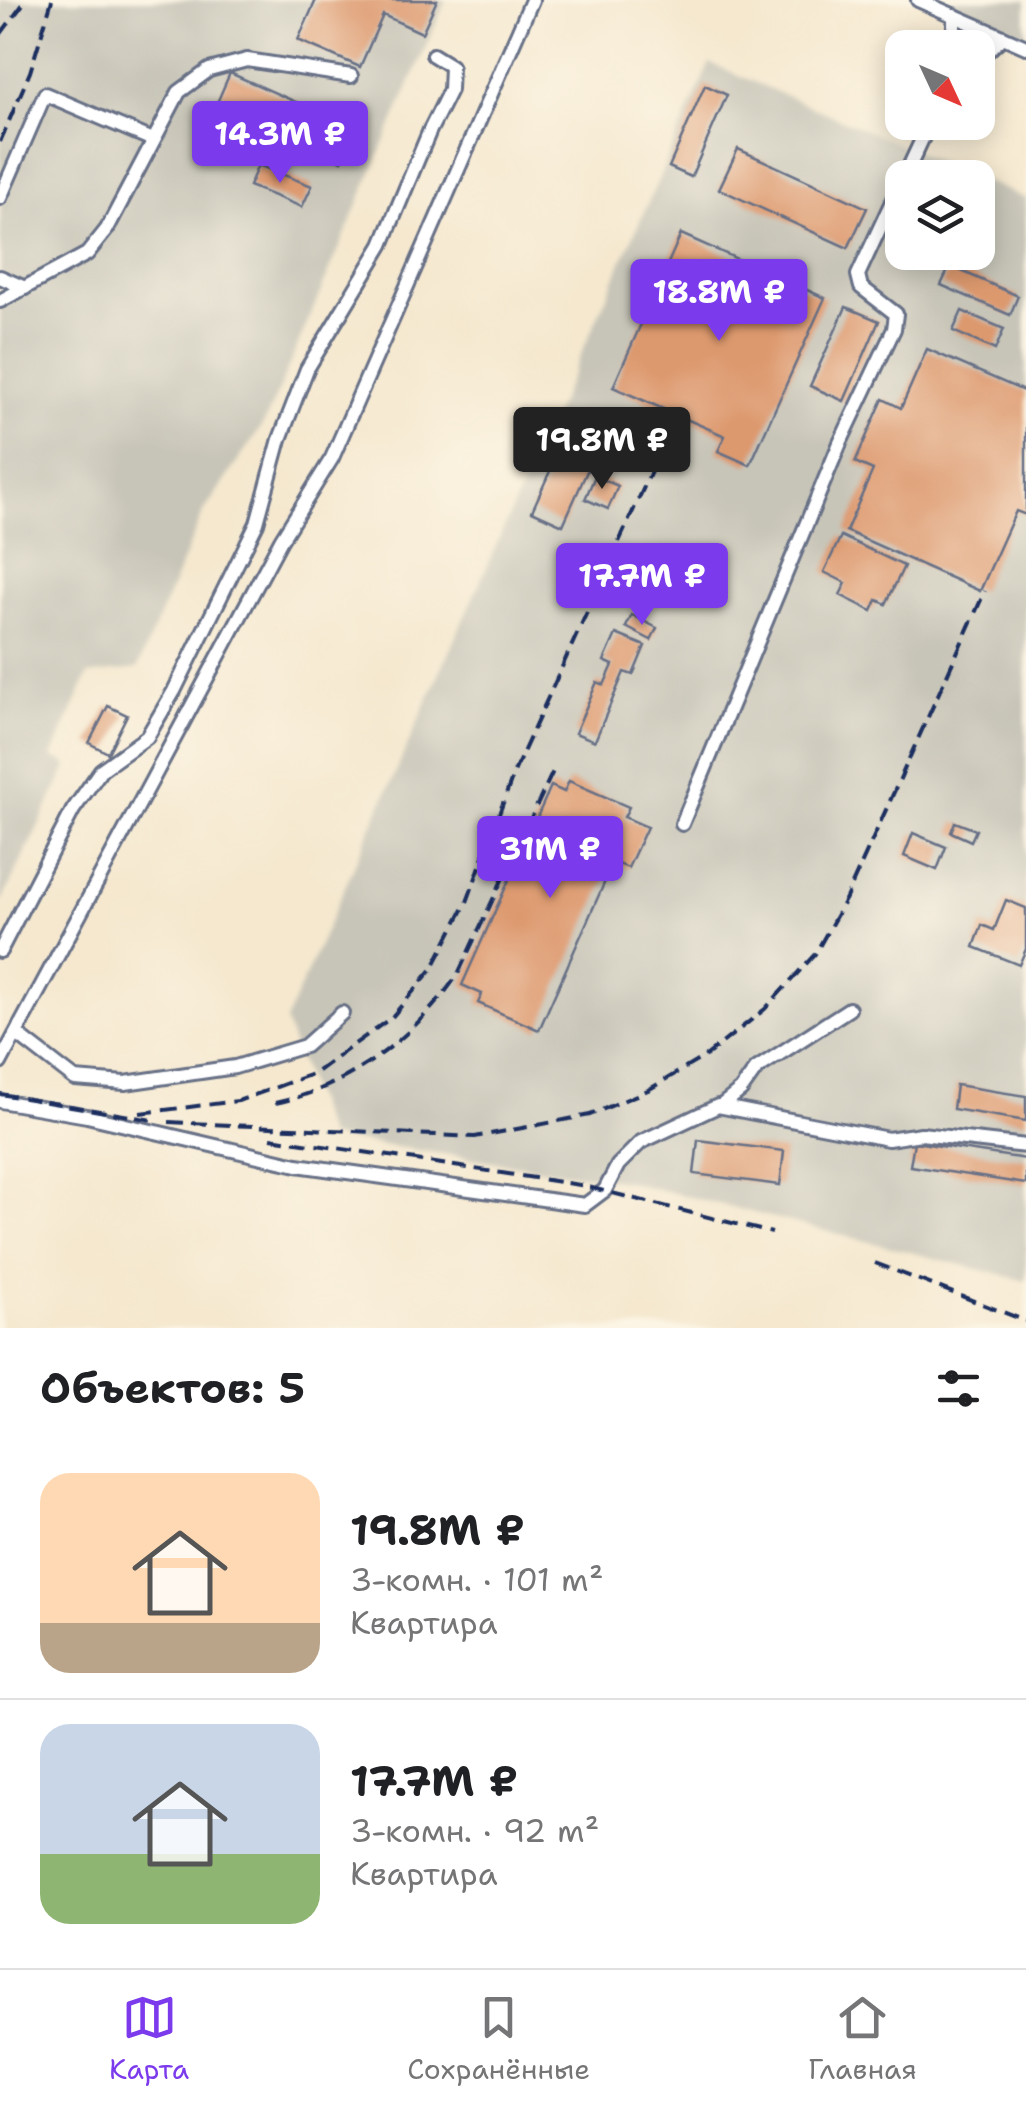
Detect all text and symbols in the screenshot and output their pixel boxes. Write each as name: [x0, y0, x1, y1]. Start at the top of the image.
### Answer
north arrow: [885, 30, 995, 140]
map controls: [885, 30, 995, 270]
pin: 14.3M ₽: [188, 101, 372, 186]
text: 14.3M ₽: [214, 112, 346, 155]
button: layers: [885, 160, 995, 270]
pin: 18.8M ₽: [627, 259, 811, 344]
text: 18.8M ₽: [652, 270, 786, 313]
pin: 19.8M ₽: [510, 407, 694, 492]
text: 19.8M ₽: [535, 418, 669, 461]
pin: 17.7M ₽: [550, 543, 734, 628]
text: 17.7M ₽: [578, 554, 706, 597]
pin: 31M ₽: [480, 816, 620, 901]
text: 31M ₽: [499, 827, 601, 870]
text: Объектов: 5: [40, 1360, 305, 1416]
icon: filters: [931, 1361, 986, 1416]
text: 19.8M ₽: [350, 1502, 525, 1558]
icon: home: [120, 1513, 240, 1633]
text: 3-комн. · 101 m²: [350, 1558, 603, 1601]
text: Квартира: [350, 1601, 498, 1644]
text: 17.7M ₽: [350, 1753, 518, 1809]
icon: home: [120, 1764, 240, 1884]
text: 3-комн. · 92 m²: [350, 1809, 599, 1852]
text: Квартира: [350, 1852, 498, 1895]
tab: Карта: [109, 1990, 189, 2088]
tab: Сохранённые: [407, 1990, 590, 2088]
tab: Главная: [808, 1990, 917, 2088]

